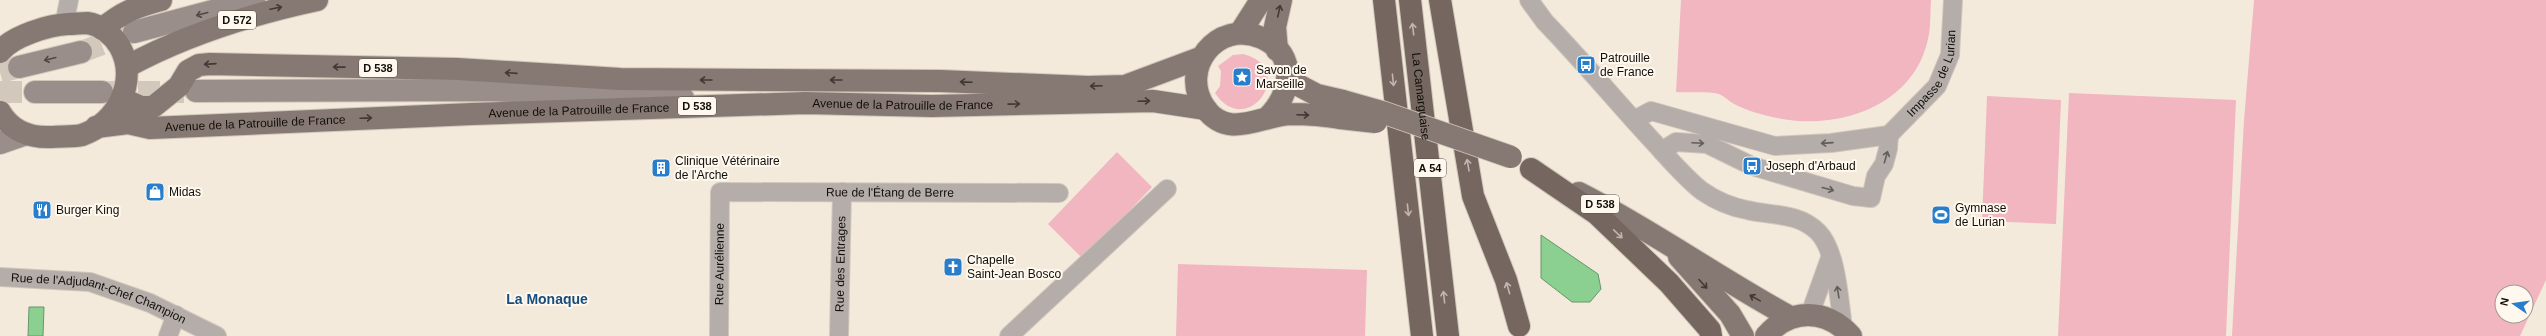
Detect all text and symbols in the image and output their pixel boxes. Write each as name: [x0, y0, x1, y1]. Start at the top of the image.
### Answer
one-way arrow: [269, 4, 282, 12]
one-way arrow: [1275, 5, 1283, 18]
one-way arrow: [196, 11, 209, 18]
road number: D 572: [218, 11, 256, 29]
one-way arrow: [1410, 23, 1417, 36]
street label: Impasse de Lurian: [1904, 29, 1958, 120]
place label: Patrouille de France: [1600, 51, 1654, 79]
street label: La Camarguaise: [1409, 52, 1433, 141]
bus stop icon: Patrouille de France: [1575, 54, 1597, 76]
one-way arrow: [44, 56, 57, 64]
road number: D 538: [359, 59, 397, 77]
one-way arrow: [203, 61, 216, 68]
one-way arrow: [333, 63, 346, 71]
place label: Savon de Marseille: [1256, 63, 1307, 91]
place icon: Savon de Marseille: [1231, 66, 1253, 88]
one-way arrow: [505, 69, 518, 76]
one-way arrow: [1390, 74, 1397, 87]
one-way arrow: [700, 76, 713, 84]
one-way arrow: [830, 76, 843, 84]
one-way arrow: [960, 78, 973, 85]
one-way arrow: [1090, 83, 1103, 90]
street label: Avenue de la Patrouille de France: [812, 96, 994, 113]
road number: D 538: [678, 97, 716, 115]
one-way arrow: [1137, 98, 1150, 105]
street label: Avenue de la Patrouille de France: [488, 100, 670, 120]
one-way arrow: [1007, 101, 1020, 108]
one-way arrow: [1296, 111, 1309, 119]
street label: Avenue de la Patrouille de France: [164, 112, 346, 134]
one-way arrow: [359, 114, 372, 122]
one-way arrow: [1691, 140, 1704, 147]
one-way arrow: [1821, 140, 1834, 147]
one-way arrow: [1883, 151, 1890, 164]
place label: Clinique Vétérinaire de l'Arche: [675, 154, 780, 182]
bus stop icon: Joseph d'Arbaud: [1741, 155, 1763, 177]
building icon: Clinique Vétérinaire de l'Arche: [650, 157, 672, 179]
road number: A 54: [1414, 159, 1446, 177]
one-way arrow: [1464, 159, 1472, 172]
place label: Joseph d'Arbaud: [1766, 159, 1856, 173]
shop icon: Midas: [144, 181, 166, 203]
street label: Rue de l'Étang de Berre: [826, 184, 954, 200]
place label: Midas: [169, 185, 201, 199]
one-way arrow: [1821, 186, 1834, 193]
road number: D 538: [1581, 195, 1619, 213]
restaurant icon: Burger King: [31, 199, 53, 221]
place label: Gymnase de Lurian: [1955, 201, 2007, 229]
place label: Burger King: [56, 203, 119, 217]
one-way arrow: [1404, 203, 1412, 216]
sports icon: Gymnase de Lurian: [1930, 204, 1952, 226]
street label: Rue des Entrages: [832, 216, 849, 312]
street label: Rue Aurélienne: [712, 223, 727, 305]
one-way arrow: [1613, 229, 1623, 239]
place label: Chapelle Saint-Jean Bosco: [967, 253, 1061, 281]
church icon: Chapelle Saint-Jean Bosco: [942, 256, 964, 278]
street label: Rue de l'Adjudant-Chef Champion: [11, 271, 188, 327]
one-way arrow: [1698, 279, 1708, 289]
one-way arrow: [1504, 282, 1511, 295]
north arrow: [2494, 284, 2534, 324]
one-way arrow: [1834, 286, 1842, 299]
district label: La Monaque: [506, 291, 588, 307]
one-way arrow: [1440, 291, 1448, 304]
one-way arrow: [1750, 294, 1762, 302]
text: N: [2498, 296, 2511, 307]

